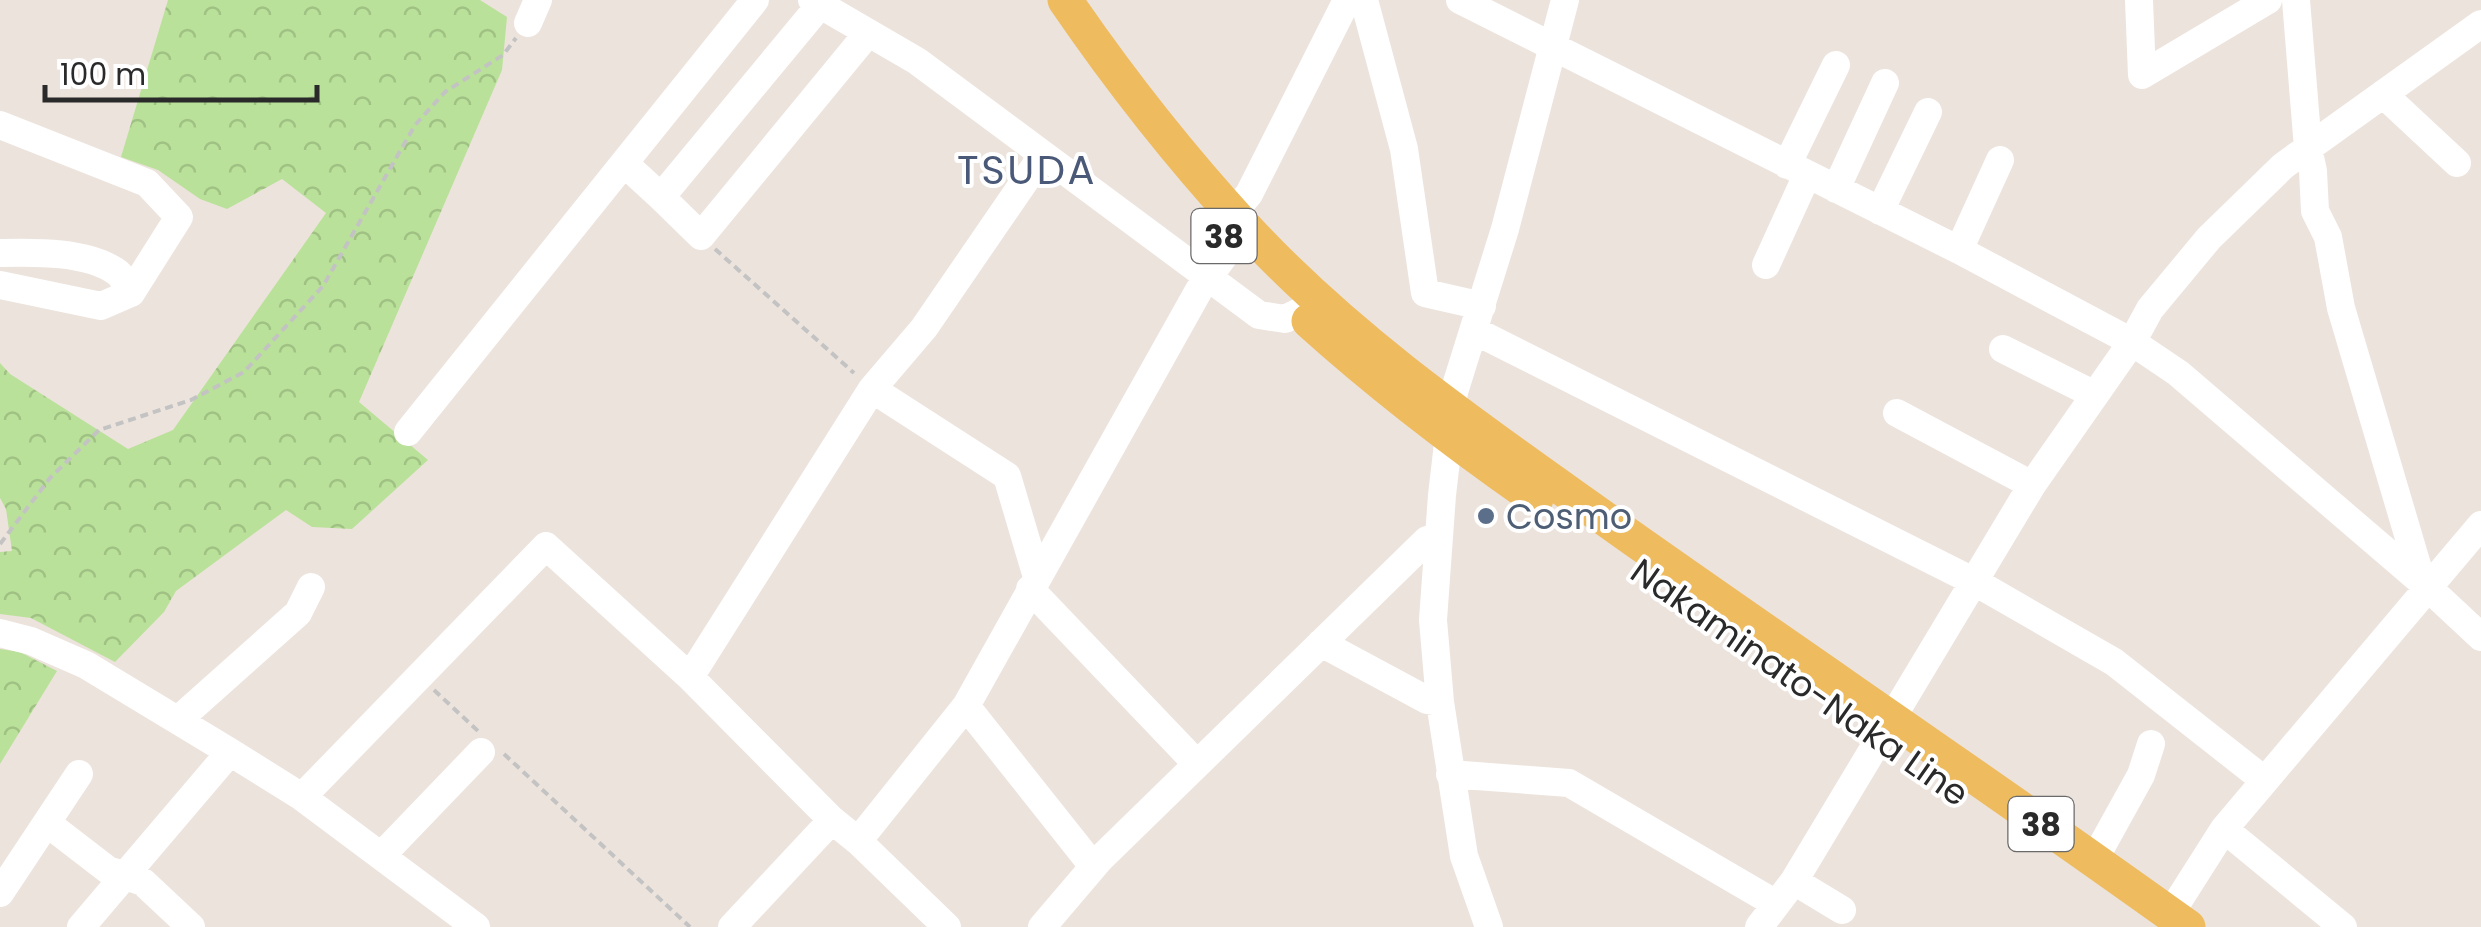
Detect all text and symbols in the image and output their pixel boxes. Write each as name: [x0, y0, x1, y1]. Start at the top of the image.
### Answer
scale bar: [45, 40, 318, 102]
text: 100 m: [60, 53, 146, 96]
district label: TSUDA: [957, 142, 1097, 198]
road number: 38: [1192, 209, 1256, 263]
place label: Cosmo: [1506, 492, 1632, 541]
marker: Cosmo: [1475, 505, 1497, 527]
street label: Nakaminato-Naka Line: [1621, 547, 1979, 817]
road number: 38: [2008, 797, 2074, 851]

